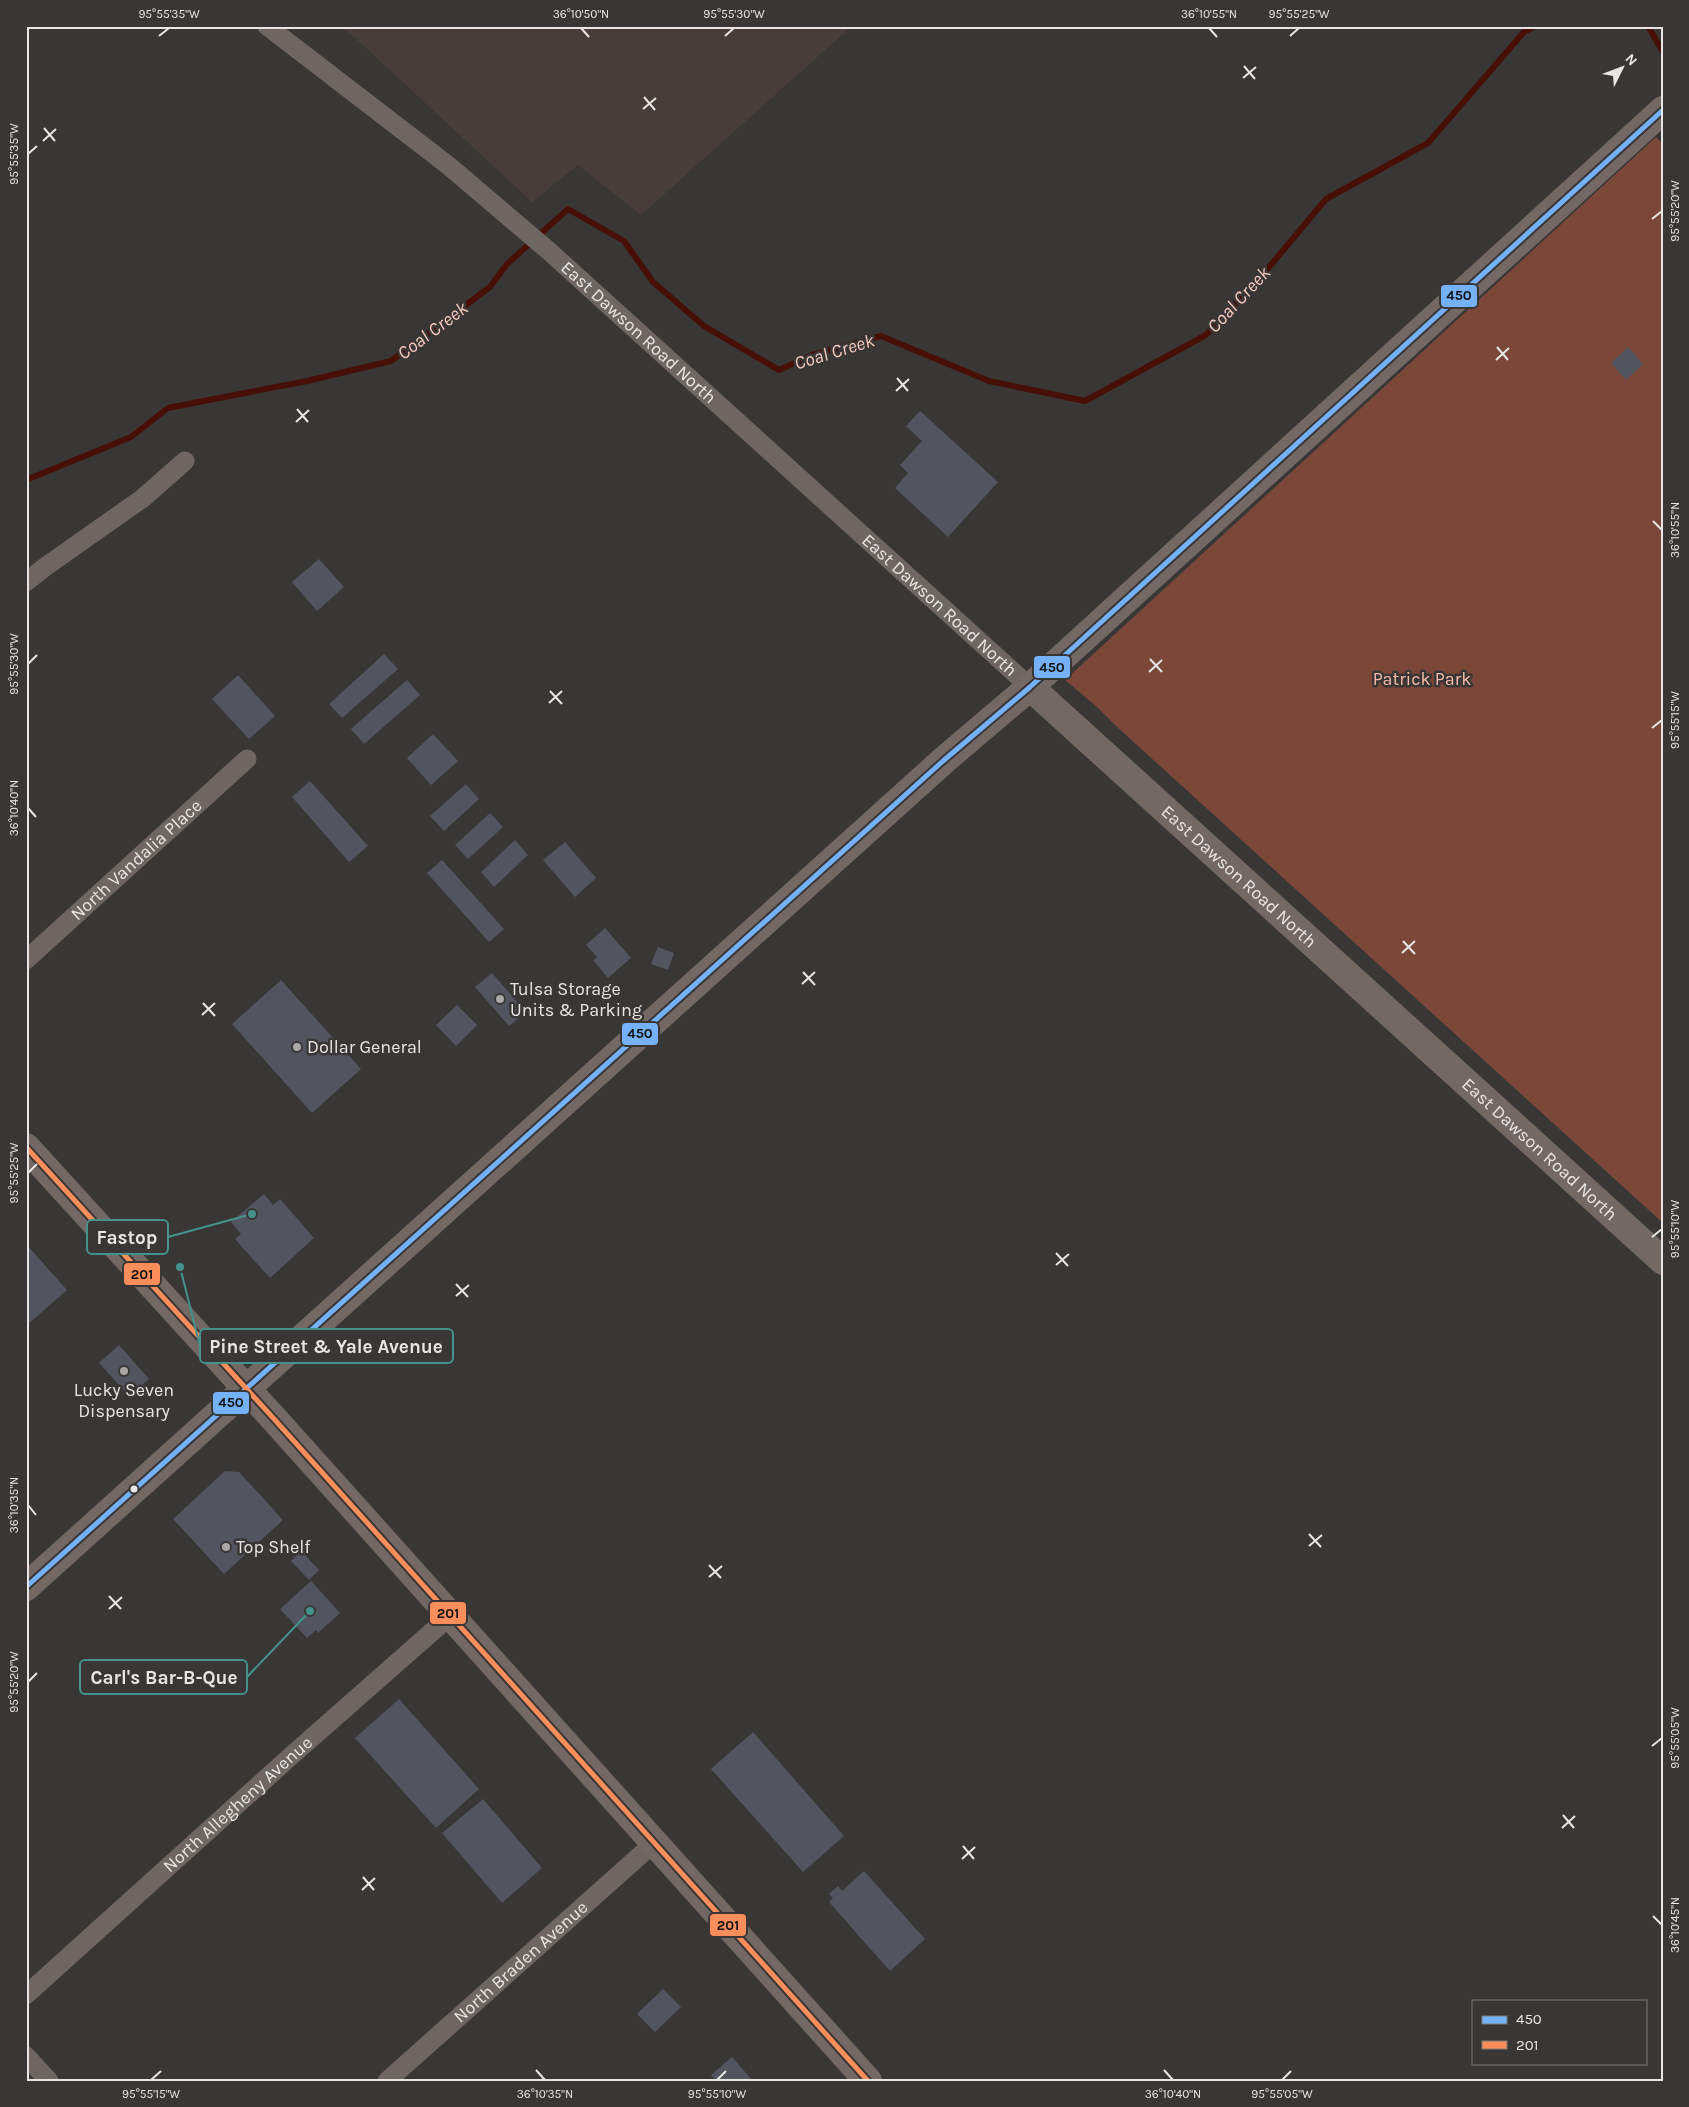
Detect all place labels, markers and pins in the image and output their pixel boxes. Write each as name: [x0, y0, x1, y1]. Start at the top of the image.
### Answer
place label: Tulsa Storage Units & Parking: [510, 978, 642, 1021]
marker: Tulsa Storage Units & Parking: [494, 993, 506, 1005]
place label: Dollar General: [307, 1036, 422, 1058]
marker: Dollar General: [291, 1041, 303, 1053]
callout: Fastop: [87, 1220, 168, 1254]
callout: Pine Street & Yale Avenue: [200, 1329, 453, 1363]
marker: Lucky Seven Dispensary: [118, 1365, 130, 1377]
place label: Lucky Seven Dispensary: [74, 1379, 174, 1422]
unlabelled marker: [129, 1484, 139, 1494]
place label: Top Shelf: [236, 1536, 311, 1558]
marker: Top Shelf: [220, 1541, 232, 1553]
callout: Carl's Bar-B-Que: [80, 1660, 247, 1694]

